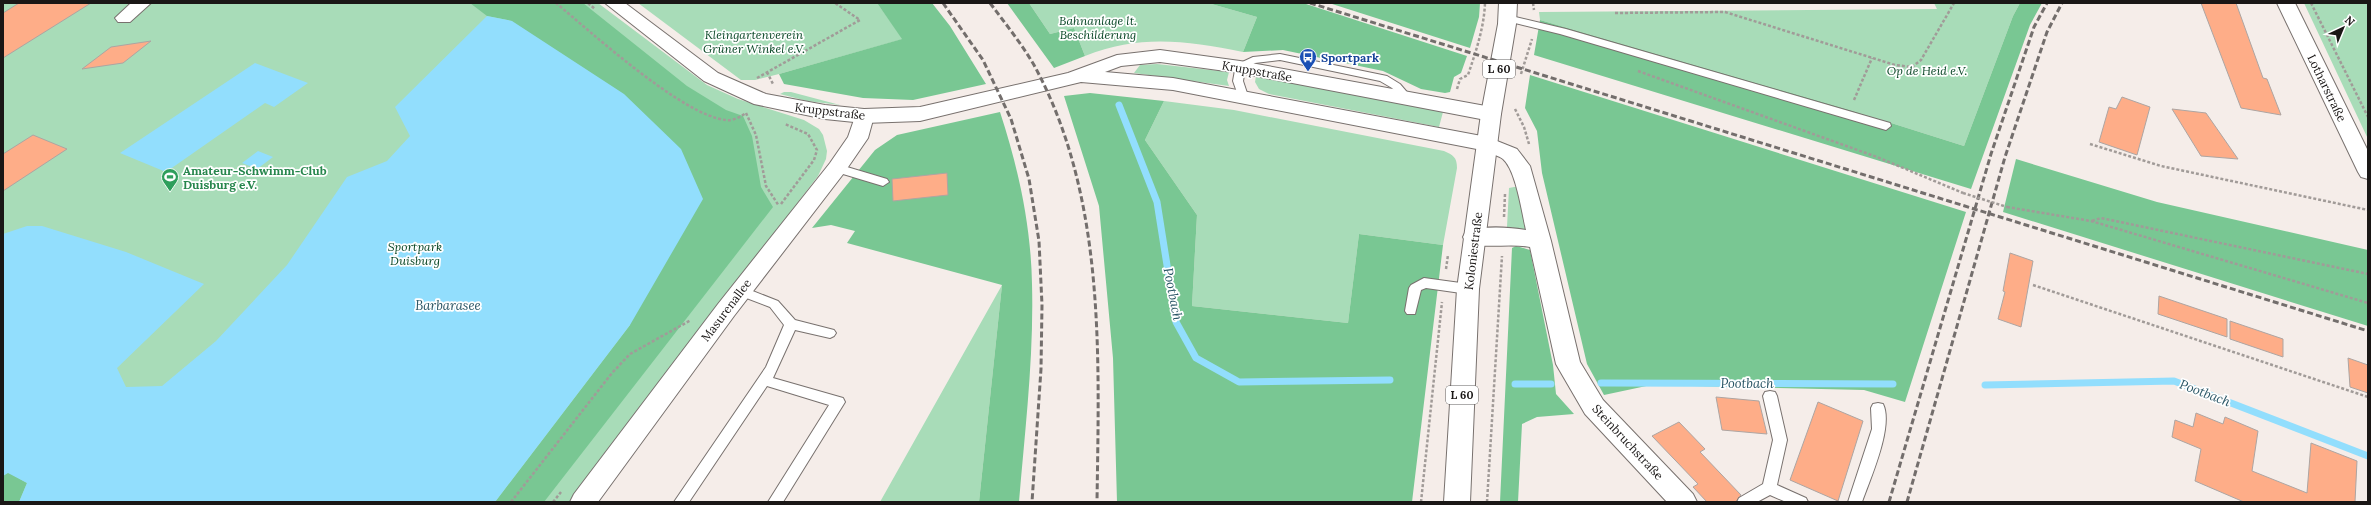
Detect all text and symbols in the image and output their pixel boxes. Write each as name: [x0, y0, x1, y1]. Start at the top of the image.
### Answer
north arrow: [2323, 8, 2363, 48]
park label: Bahnanlage lt. Beschilderung: [1059, 13, 1137, 42]
text: N: [2342, 13, 2358, 29]
park label: Kleingartenverein Grüner Winkel e.V.: [703, 27, 805, 56]
bus stop icon: Sportpark: [1298, 47, 1318, 72]
place label: Sportpark: [1321, 50, 1379, 65]
street label: Lotharstraße: [2304, 52, 2350, 125]
street label: Kruppstraße: [1221, 57, 1294, 85]
road number: L 60: [1483, 60, 1515, 78]
park label: Op de Heid e.V.: [1887, 63, 1967, 78]
street label: Kruppstraße: [794, 99, 867, 123]
place label: Amateur-Schwimm-Club Duisburg e.V.: [183, 163, 327, 192]
sports icon: Amateur-Schwimm-Club Duisburg e.V.: [160, 167, 180, 192]
street label: Koloniestraße: [1461, 211, 1485, 291]
park label: Sportpark Duisburg: [388, 239, 442, 268]
water label: Pootbach: [1160, 266, 1187, 322]
street label: Masurenallee: [698, 275, 755, 344]
water label: Barbarasee: [415, 297, 481, 314]
water label: Pootbach: [1720, 375, 1774, 392]
water label: Pootbach: [2177, 376, 2233, 411]
road number: L 60: [1446, 386, 1478, 404]
street label: Steinbruchstraße: [1589, 401, 1667, 483]

